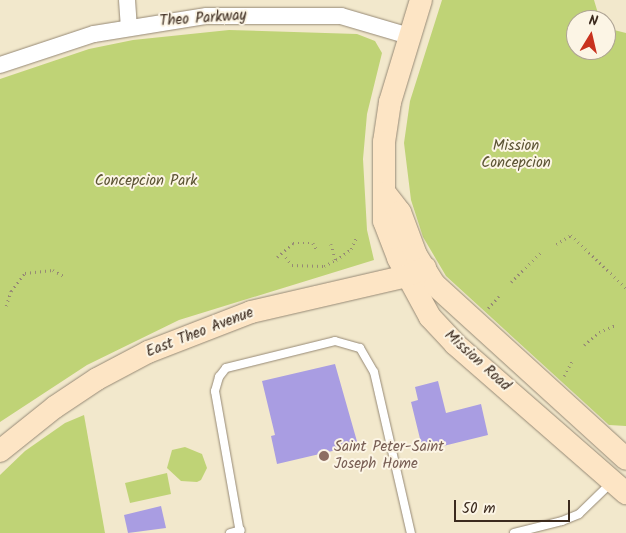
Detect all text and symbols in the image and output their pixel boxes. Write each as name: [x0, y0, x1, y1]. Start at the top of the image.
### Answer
street label: Theo Parkway: [159, 7, 247, 31]
north arrow: [566, 10, 616, 60]
text: N: [587, 10, 599, 33]
park label: Mission Concepcion: [481, 137, 551, 172]
park label: Concepcion Park: [95, 173, 197, 191]
street label: East Theo Avenue: [144, 304, 256, 362]
street label: Mission Road: [440, 327, 514, 395]
place label: Saint Peter-Saint Joseph Home: [334, 438, 444, 473]
marker: Saint Peter-Saint Joseph Home: [318, 450, 330, 462]
scale bar: [456, 490, 572, 522]
text: 50 m: [462, 497, 496, 521]

